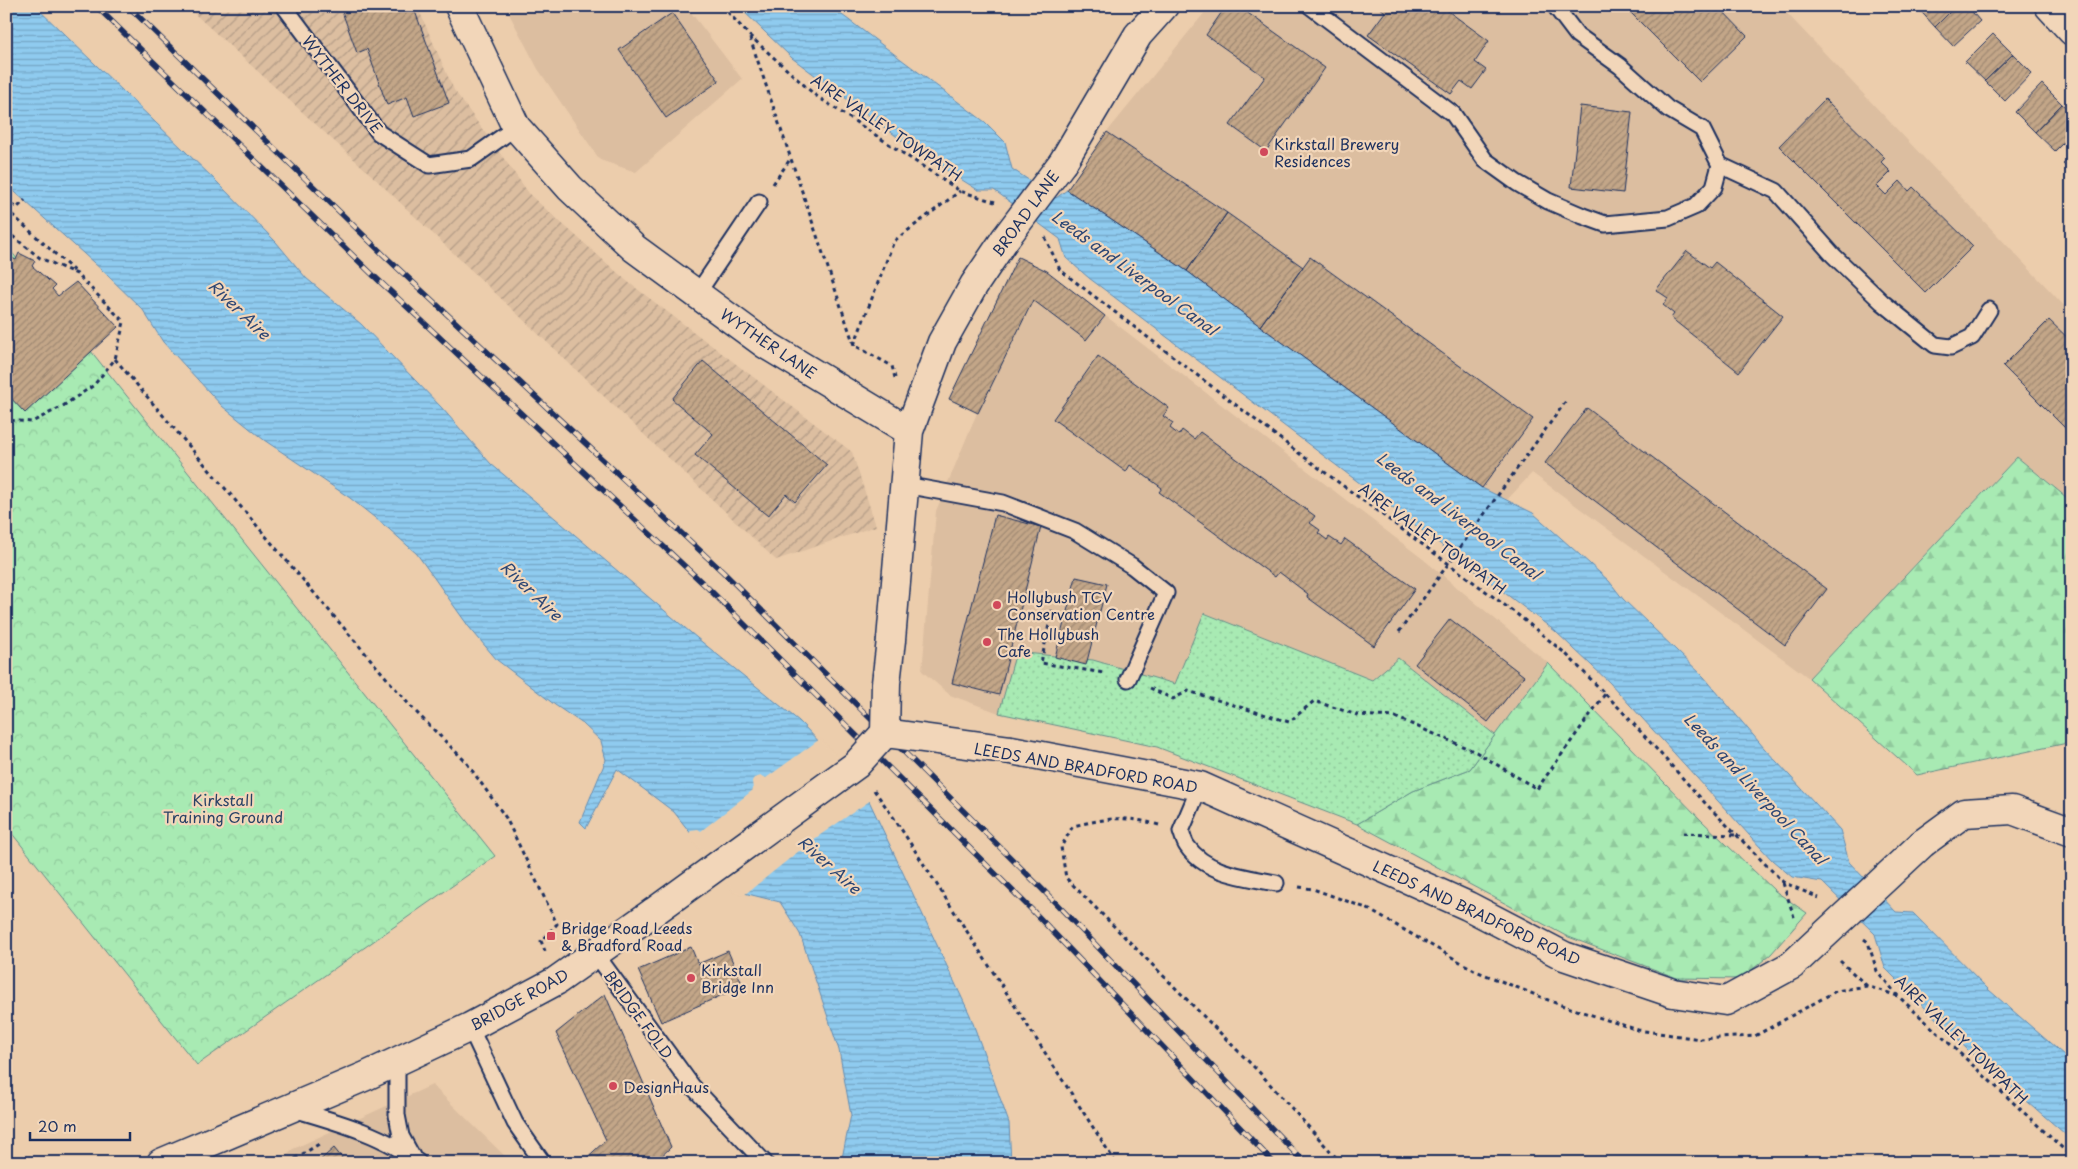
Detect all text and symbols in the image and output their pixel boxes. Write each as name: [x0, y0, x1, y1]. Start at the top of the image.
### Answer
street label: WYTHER DRIVE: [297, 30, 389, 138]
street label: AIRE VALLEY TOWPATH: [807, 68, 967, 186]
place label: Kirkstall Brewery Residences: [1274, 132, 1399, 172]
marker: Kirkstall Brewery Residences: [1258, 146, 1270, 158]
street label: BROAD LANE: [986, 165, 1064, 261]
water label: Leeds and Liverpool Canal: [1047, 204, 1225, 342]
water label: River Aire: [204, 273, 277, 346]
street label: WYTHER LANE: [716, 302, 822, 384]
water label: Leeds and Liverpool Canal: [1372, 445, 1548, 586]
street label: AIRE VALLEY TOWPATH: [1354, 477, 1512, 599]
water label: River Aire: [496, 554, 569, 627]
place label: Hollybush TCV Conservation Centre: [1007, 585, 1155, 625]
marker: Hollybush TCV Conservation Centre: [991, 599, 1003, 611]
place label: The Hollybush Cafe: [997, 622, 1099, 662]
marker: The Hollybush Cafe: [981, 636, 993, 648]
water label: Leeds and Liverpool Canal: [1679, 707, 1835, 871]
street label: LEEDS AND BRADFORD ROAD: [972, 736, 1200, 798]
park label: Kirkstall Training Ground: [163, 788, 283, 828]
water label: River Aire: [793, 829, 868, 900]
street label: LEEDS AND BRADFORD ROAD: [1369, 854, 1585, 970]
place label: Bridge Road Leeds & Bradford Road: [561, 916, 692, 956]
marker: Bridge Road Leeds & Bradford Road: [545, 930, 557, 942]
place label: Kirkstall Bridge Inn: [701, 958, 774, 998]
street label: BRIDGE ROAD: [465, 962, 573, 1036]
street label: BRIDGE FOLD: [599, 965, 679, 1063]
street label: AIRE VALLEY TOWPATH: [1890, 969, 2034, 1109]
marker: Kirkstall Bridge Inn: [685, 972, 697, 984]
place label: DesignHaus: [623, 1075, 709, 1098]
marker: DesignHaus: [607, 1080, 619, 1092]
scale bar: [30, 1109, 130, 1141]
text: 20 m: [38, 1114, 77, 1137]

